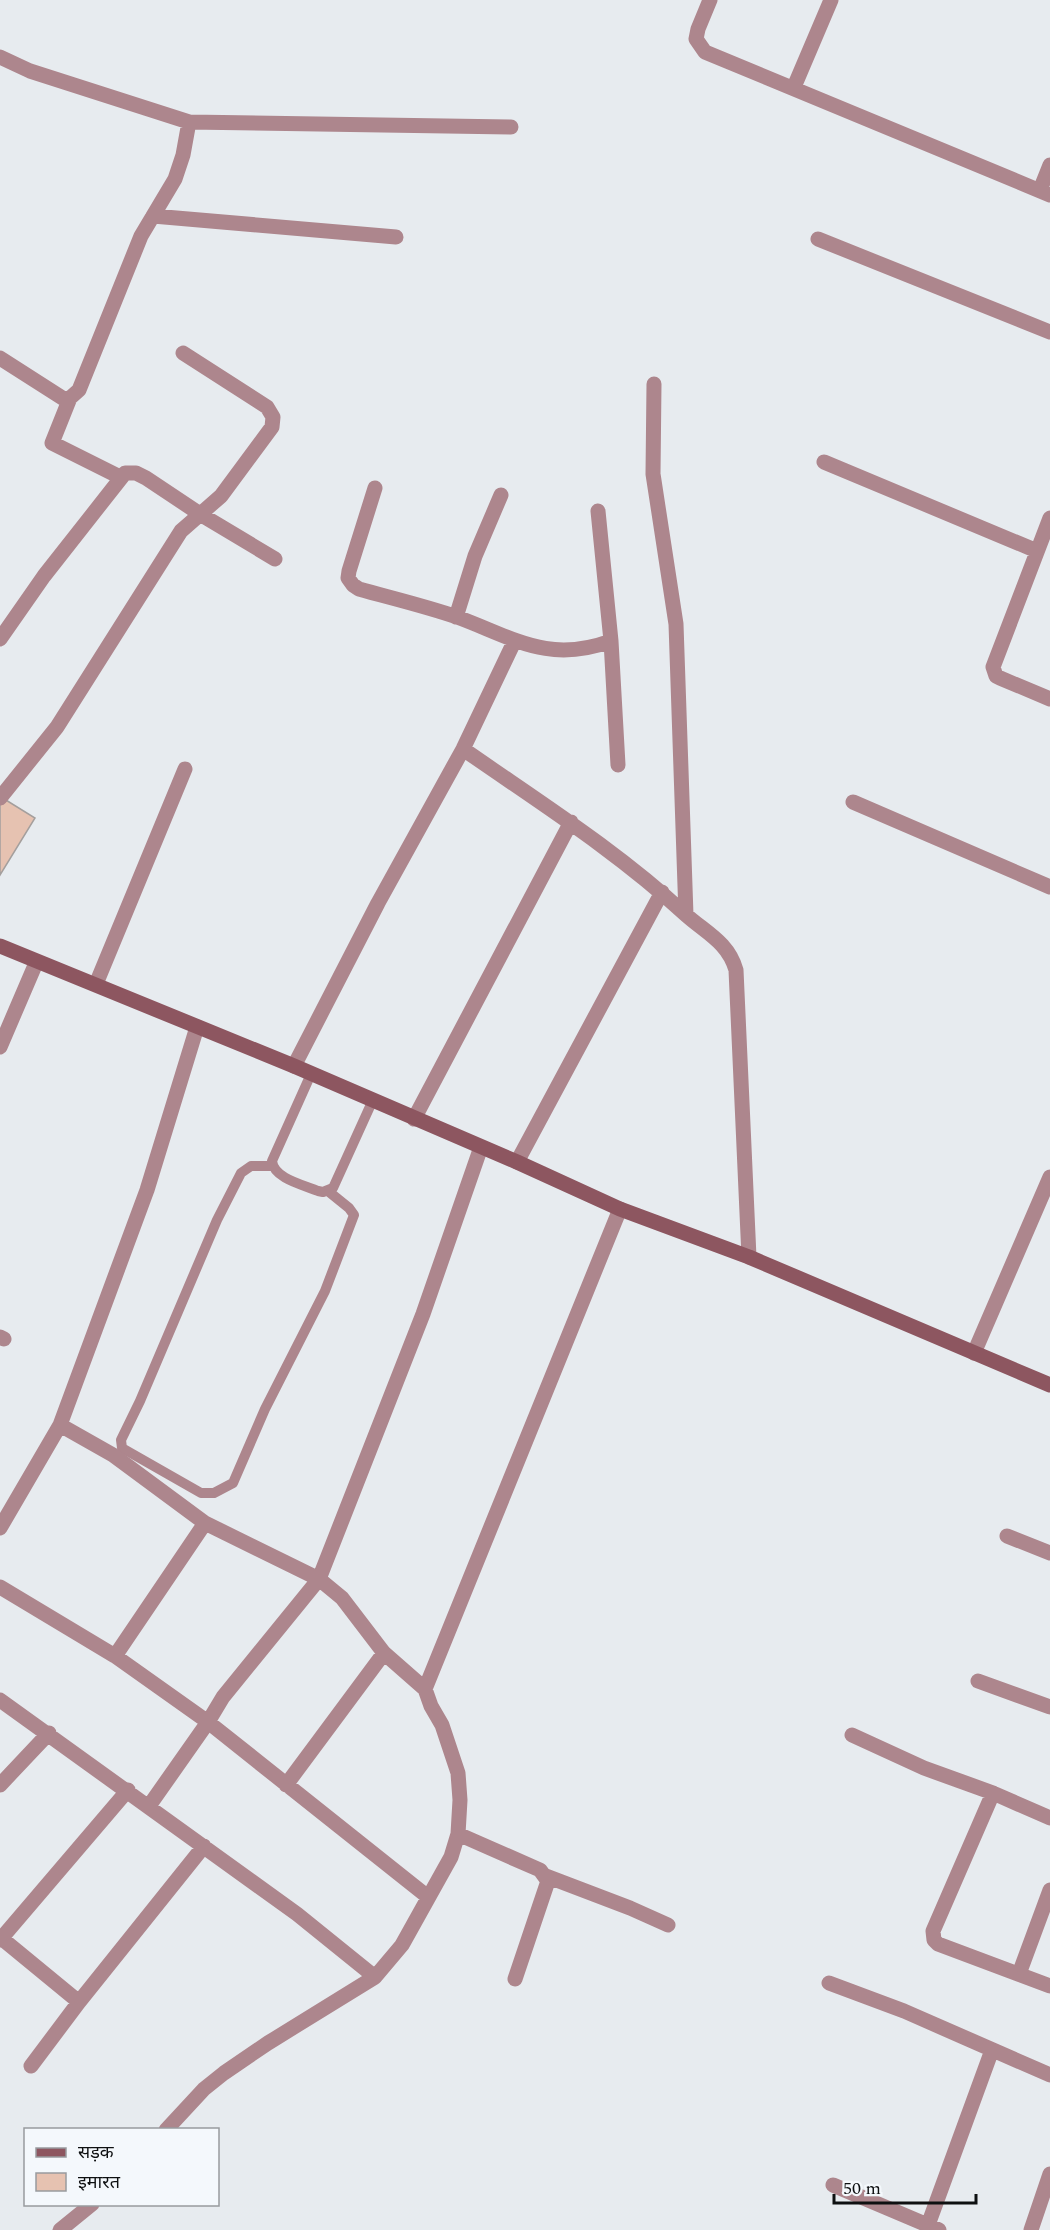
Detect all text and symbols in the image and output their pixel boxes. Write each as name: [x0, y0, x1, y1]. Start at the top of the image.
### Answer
legend: [24, 2128, 219, 2206]
text: सड़क: [78, 2139, 115, 2166]
scale bar: [834, 2167, 976, 2205]
text: इमारत: [78, 2169, 121, 2196]
text: 50 m: [843, 2175, 881, 2202]

